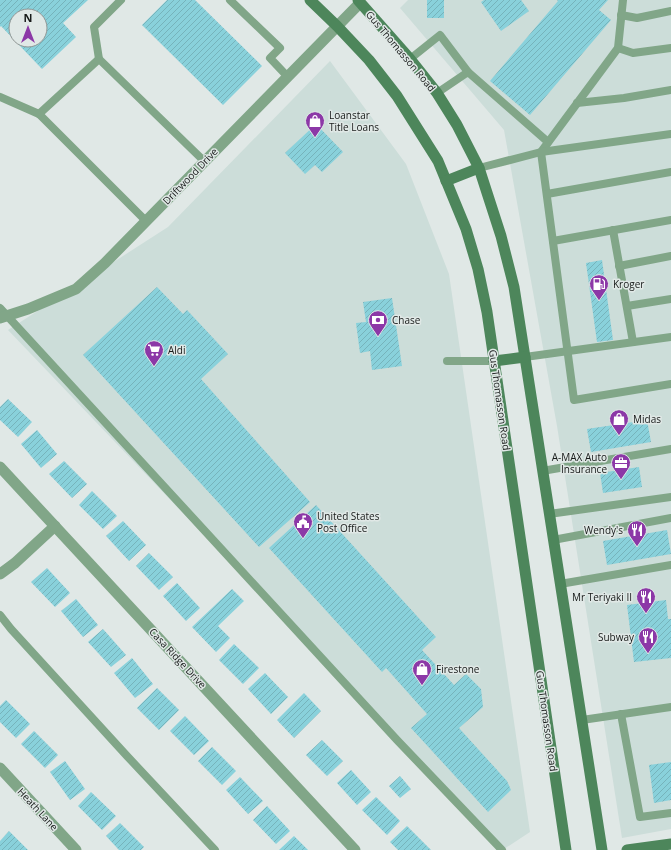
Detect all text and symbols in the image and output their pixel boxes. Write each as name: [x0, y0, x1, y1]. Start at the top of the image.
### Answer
north arrow: [8, 8, 48, 48]
street label: Gus Thomasson Road: [363, 8, 439, 94]
text: N: [24, 10, 32, 25]
place label: Loanstar Title Loans: [329, 108, 379, 134]
shop icon: Loanstar Title Loans: [304, 110, 326, 138]
street label: Driftwood Drive: [159, 144, 221, 207]
fuel station icon: Kroger: [588, 273, 610, 301]
place label: Kroger: [613, 277, 644, 291]
bank icon: Chase: [367, 309, 389, 337]
place label: Chase: [392, 313, 421, 327]
supermarket icon: Aldi: [143, 339, 165, 367]
place label: Aldi: [168, 343, 186, 357]
street label: Gus Thomasson Road: [486, 349, 514, 451]
shop icon: Midas: [608, 408, 630, 436]
place label: Midas: [633, 412, 661, 426]
place label: A-MAX Auto Insurance: [552, 450, 607, 476]
office icon: A-MAX Auto Insurance: [610, 452, 632, 480]
place label: United States Post Office: [317, 509, 380, 535]
public building icon: United States Post Office: [292, 511, 314, 539]
restaurant icon: Wendy's: [626, 519, 648, 547]
place label: Wendy's: [584, 523, 623, 537]
restaurant icon: Mr Teriyaki II: [635, 586, 657, 614]
place label: Mr Teriyaki II: [572, 590, 632, 604]
street label: Casa Ridge Drive: [146, 625, 210, 691]
restaurant icon: Subway: [637, 626, 659, 654]
place label: Subway: [598, 630, 635, 644]
shop icon: Firestone: [411, 658, 433, 686]
place label: Firestone: [436, 662, 480, 676]
street label: Gus Thomasson Road: [533, 670, 561, 772]
street label: Heath Lane: [15, 785, 62, 834]

